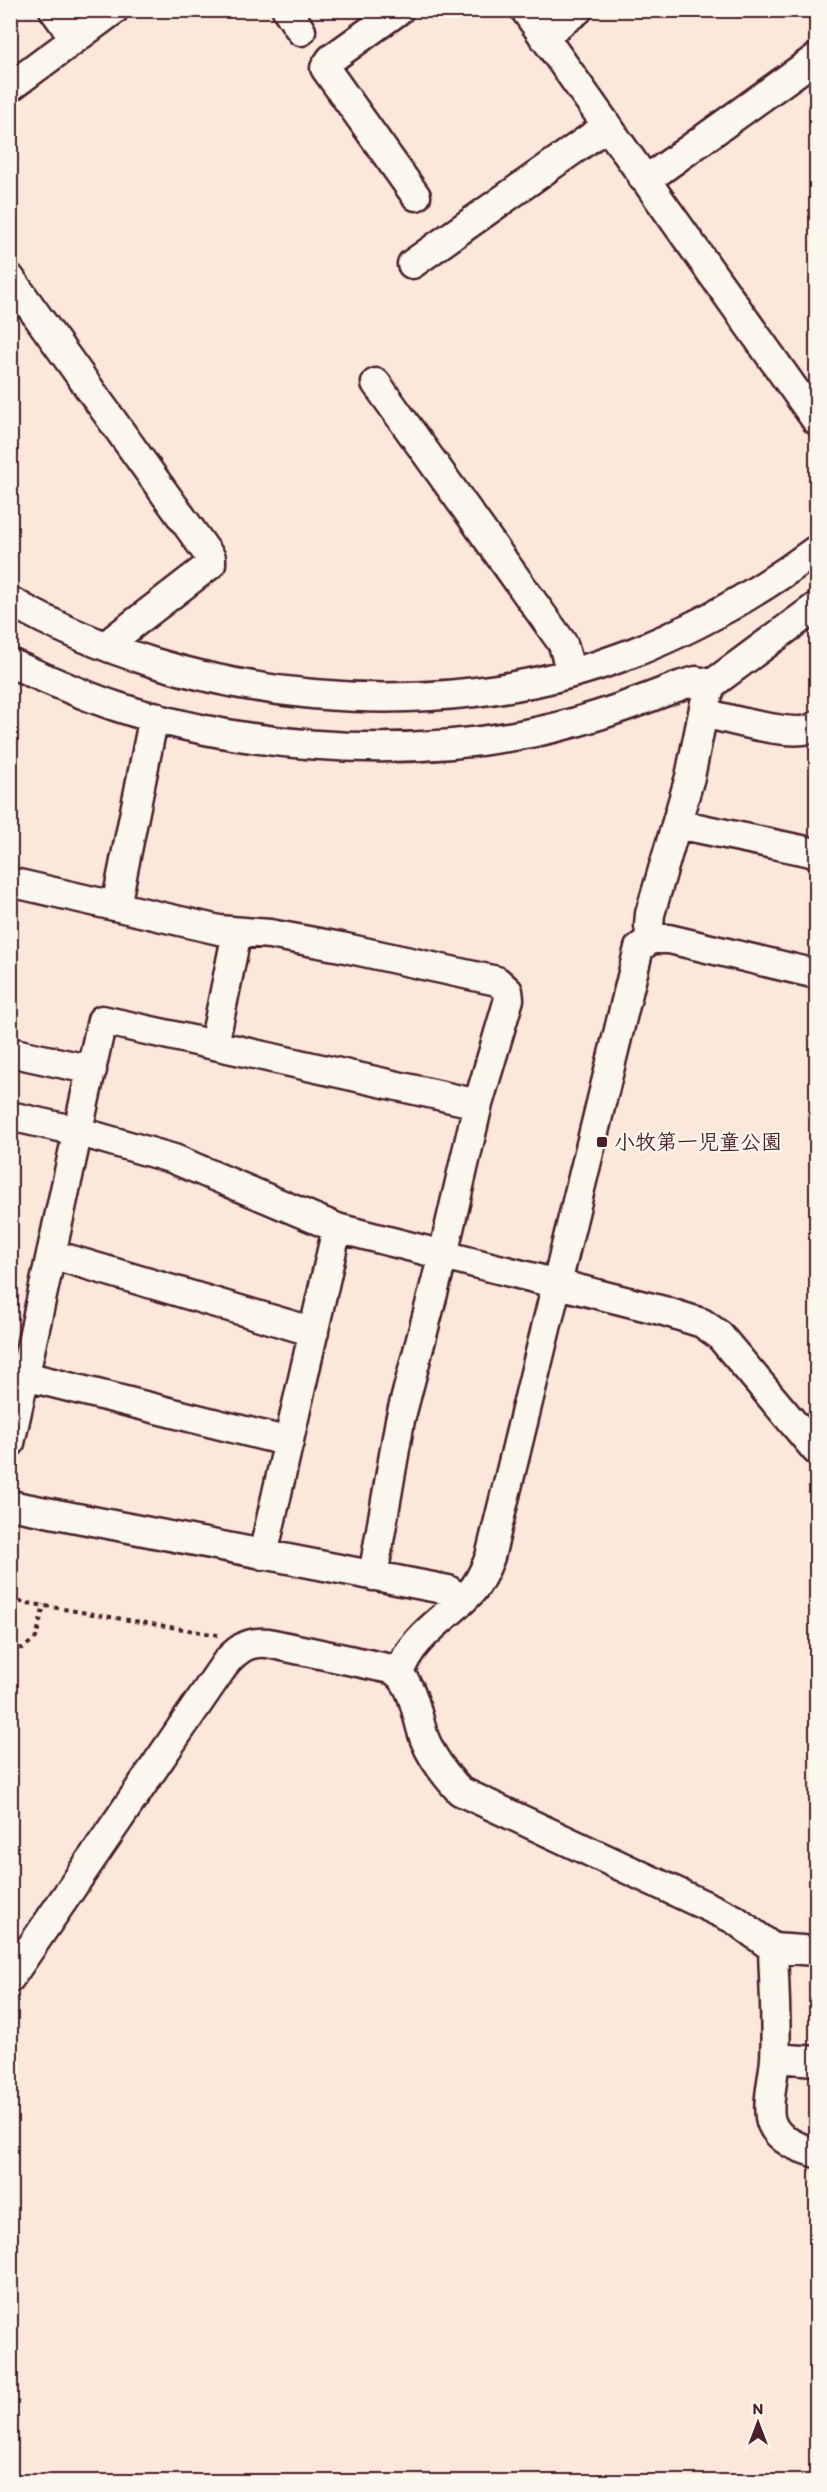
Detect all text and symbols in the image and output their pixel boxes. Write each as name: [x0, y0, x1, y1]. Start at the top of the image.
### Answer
place label: 小牧第一児童公園: [614, 1129, 782, 1154]
marker: 小牧第一児童公園: [595, 1135, 609, 1149]
north arrow: [728, 2393, 788, 2453]
text: N: [753, 2399, 763, 2418]

